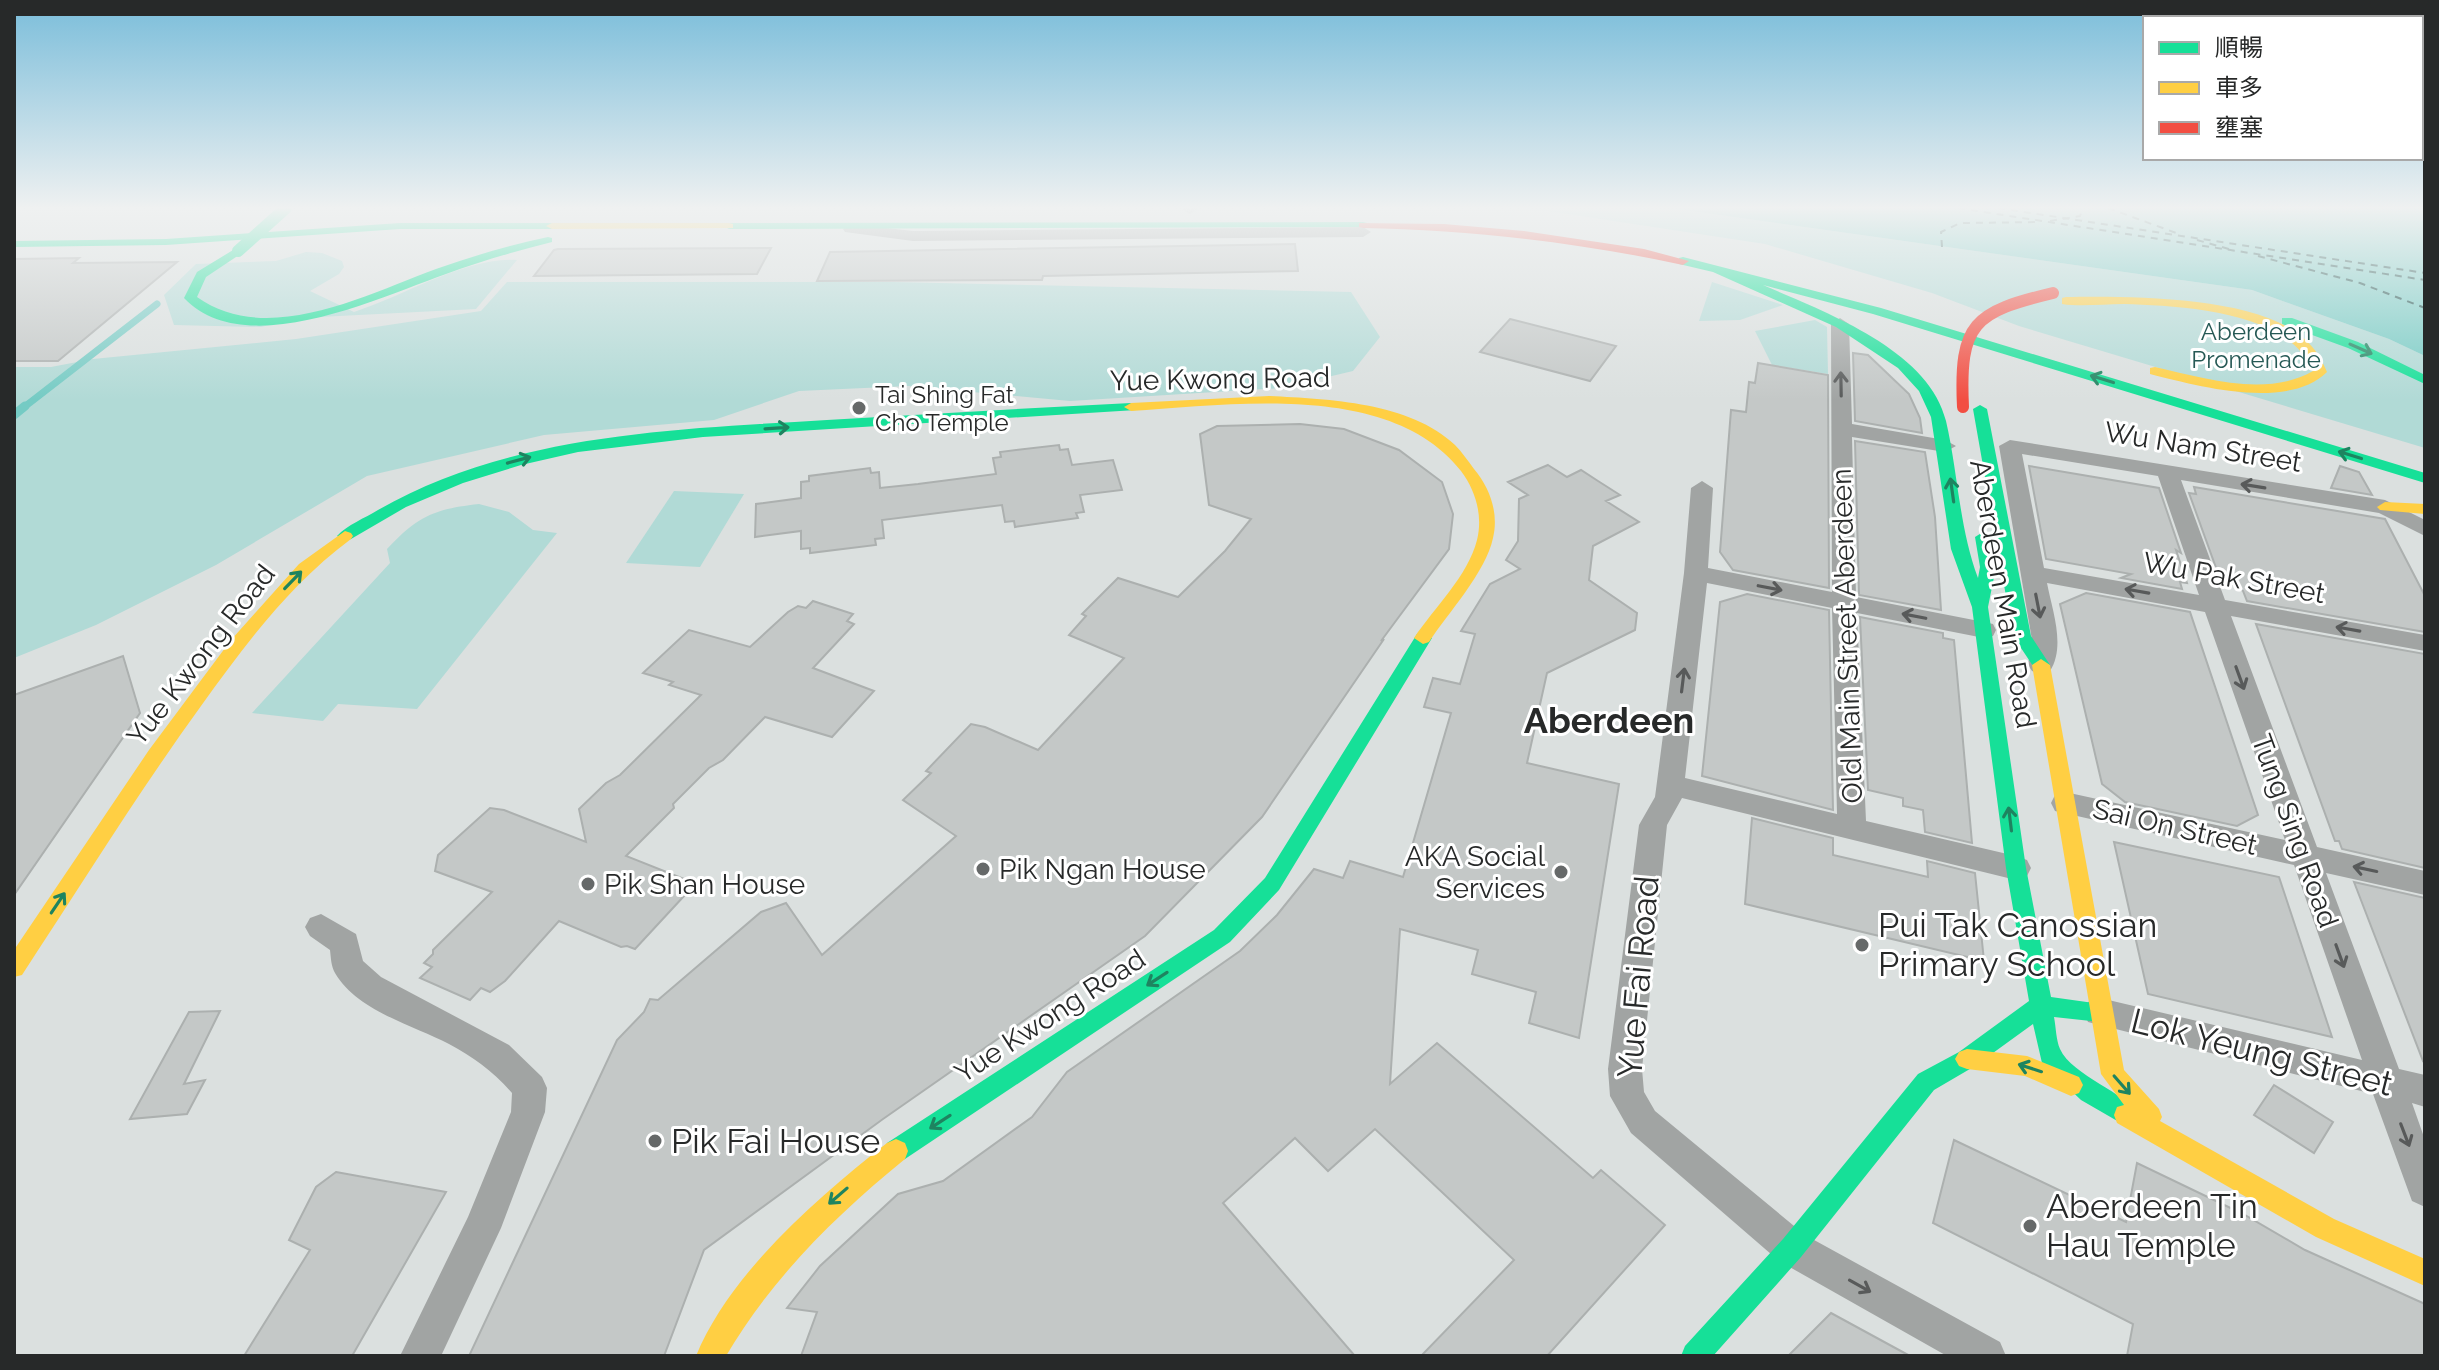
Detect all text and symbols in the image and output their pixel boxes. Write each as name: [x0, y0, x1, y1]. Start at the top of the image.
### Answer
legend: [2143, 16, 2423, 160]
text: 順暢: [2215, 33, 2263, 62]
text: 車多: [2215, 73, 2263, 102]
text: 壅塞: [2215, 113, 2263, 142]
park label: Aberdeen Promenade: [2191, 317, 2321, 374]
one-way arrow: [2348, 342, 2372, 357]
street label: Yue Kwong Road: [1109, 361, 1331, 397]
one-way arrow: [1833, 371, 1849, 398]
one-way arrow: [2089, 371, 2115, 386]
place label: Tai Shing Fat Cho Temple: [875, 380, 1014, 437]
marker: Tai Shing Fat Cho Temple: [850, 399, 868, 417]
street label: Wu Nam Street: [2102, 415, 2305, 479]
one-way arrow: [763, 420, 789, 435]
one-way arrow: [2338, 447, 2364, 462]
one-way arrow: [506, 452, 532, 467]
street label: Aberdeen Main Road: [1963, 457, 2043, 731]
street label: Old Main Street Aberdeen: [1825, 468, 1869, 804]
one-way arrow: [2241, 477, 2266, 492]
one-way arrow: [1944, 478, 1959, 503]
street label: Wu Pak Street: [2140, 546, 2328, 610]
street label: Yue Kwong Road: [120, 558, 282, 752]
one-way arrow: [283, 570, 302, 590]
one-way arrow: [1757, 581, 1783, 596]
one-way arrow: [2125, 583, 2151, 598]
one-way arrow: [2031, 592, 2046, 618]
one-way arrow: [1902, 608, 1927, 623]
one-way arrow: [2336, 621, 2361, 636]
one-way arrow: [2234, 665, 2249, 690]
one-way arrow: [1676, 668, 1691, 693]
district label: Aberdeen: [1524, 699, 1694, 741]
street label: Tung Sing Road: [2245, 730, 2345, 932]
street label: Sai On Street: [2090, 792, 2261, 862]
one-way arrow: [2002, 807, 2017, 832]
place label: AKA Social Services: [1405, 840, 1545, 905]
place label: Pik Ngan House: [999, 853, 1206, 886]
marker: Pik Ngan House: [974, 860, 992, 878]
one-way arrow: [2352, 861, 2378, 876]
marker: AKA Social Services: [1552, 863, 1570, 881]
place label: Pik Shan House: [604, 868, 805, 901]
street label: Yue Fai Road: [1609, 874, 1667, 1080]
marker: Pik Shan House: [579, 875, 597, 893]
one-way arrow: [50, 893, 66, 915]
place label: Pui Tak Canossian Primary School: [1878, 905, 2157, 984]
marker: Pui Tak Canossian Primary School: [1853, 936, 1871, 954]
street label: Yue Kwong Road: [949, 942, 1151, 1090]
one-way arrow: [2334, 943, 2348, 968]
one-way arrow: [1147, 970, 1169, 987]
street label: Lok Yeung Street: [2127, 1000, 2397, 1104]
one-way arrow: [2017, 1060, 2042, 1075]
one-way arrow: [2113, 1074, 2131, 1094]
one-way arrow: [930, 1114, 952, 1130]
place label: Pik Fai House: [671, 1121, 880, 1161]
one-way arrow: [2399, 1122, 2413, 1147]
marker: Pik Fai House: [646, 1132, 664, 1150]
place label: Aberdeen Tin Hau Temple: [2046, 1186, 2258, 1265]
one-way arrow: [829, 1187, 849, 1205]
marker: Aberdeen Tin Hau Temple: [2021, 1217, 2039, 1235]
one-way arrow: [1847, 1279, 1871, 1294]

